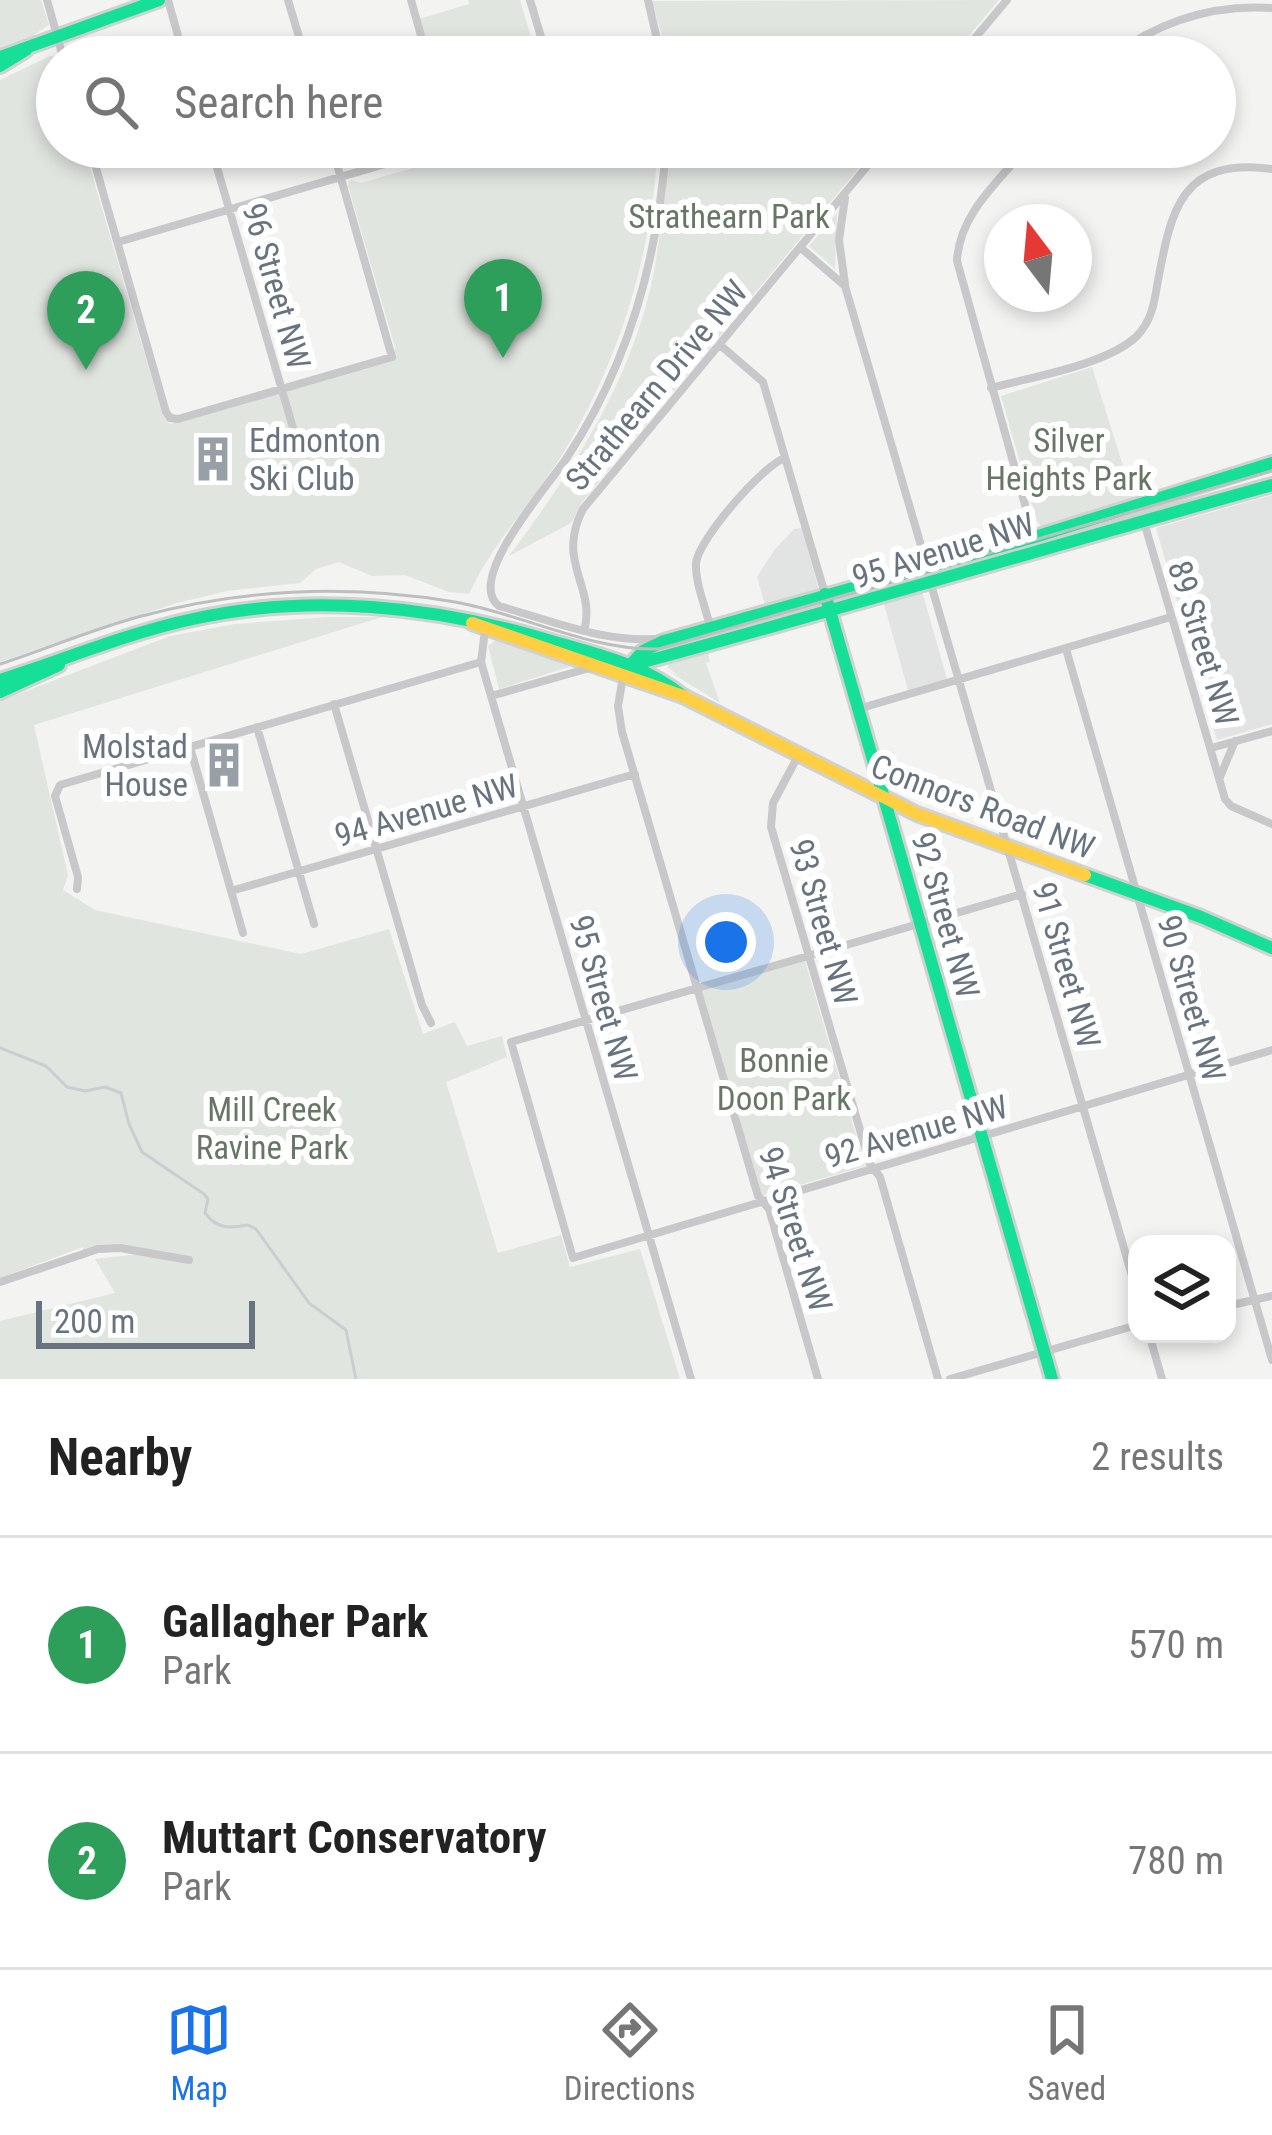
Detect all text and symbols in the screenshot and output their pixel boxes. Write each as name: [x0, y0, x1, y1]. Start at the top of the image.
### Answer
search box: [36, 36, 1236, 168]
icon: search: [78, 69, 144, 135]
text: Search here: [174, 76, 383, 129]
park label: Strathearn Park: [628, 197, 830, 236]
street label: 96 Street NW: [234, 199, 319, 374]
north arrow: [984, 204, 1092, 312]
pin: 1: [464, 259, 542, 358]
pin: 2: [47, 271, 125, 370]
street label: Strathearn Drive NW: [557, 273, 755, 498]
place label: Edmonton Ski Club: [249, 421, 381, 498]
park label: Silver Heights Park: [986, 421, 1153, 498]
building icon: Edmonton Ski Club: [188, 434, 238, 484]
street label: 95 Avenue NW: [847, 504, 1039, 597]
street label: 89 Street NW: [1160, 556, 1247, 730]
place label: Molstad House: [82, 727, 188, 804]
building icon: Molstad House: [199, 740, 249, 790]
street label: Connors Road NW: [866, 746, 1100, 867]
street label: 94 Avenue NW: [330, 766, 522, 855]
street label: 92 Street NW: [903, 828, 988, 1003]
street label: 93 Street NW: [781, 835, 866, 1010]
street label: 91 Street NW: [1024, 878, 1109, 1053]
street label: 95 Street NW: [561, 911, 646, 1086]
street label: 90 Street NW: [1149, 911, 1234, 1086]
your location: [696, 912, 756, 972]
park label: Bonnie Doon Park: [717, 1041, 851, 1118]
street label: 92 Avenue NW: [820, 1087, 1012, 1176]
park label: Mill Creek Ravine Park: [196, 1090, 348, 1167]
street label: 94 Street NW: [751, 1142, 840, 1316]
map controls: [1128, 1235, 1236, 1343]
button: layers: [1128, 1235, 1236, 1343]
scale bar: [36, 1295, 255, 1348]
text: 200 m: [54, 1302, 135, 1341]
text: Nearby: [48, 1428, 192, 1487]
text: 2 results: [1091, 1434, 1224, 1480]
text: Gallagher Park: [162, 1595, 428, 1648]
text: 1: [77, 1622, 97, 1668]
text: 570 m: [1128, 1622, 1224, 1668]
text: Park: [162, 1648, 232, 1694]
text: Muttart Conservatory: [162, 1811, 547, 1864]
text: 2: [77, 1838, 97, 1884]
text: 780 m: [1128, 1838, 1224, 1884]
text: Park: [162, 1864, 232, 1910]
tab: Map: [166, 1997, 232, 2108]
tab: Directions: [564, 1997, 696, 2108]
tab: Saved: [1028, 1997, 1106, 2108]

